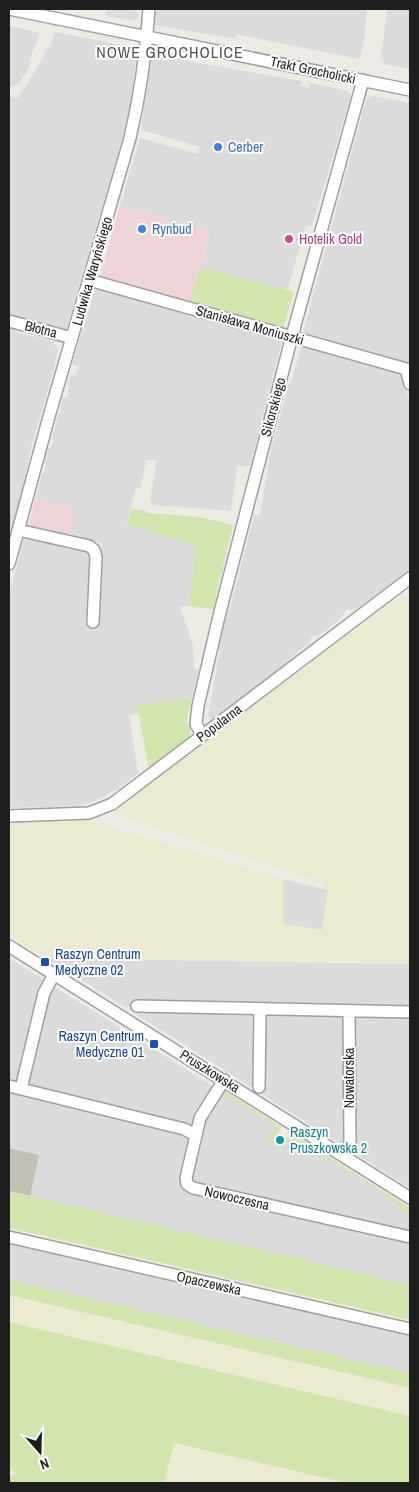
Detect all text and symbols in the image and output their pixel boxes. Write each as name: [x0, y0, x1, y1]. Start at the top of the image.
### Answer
district label: NOWE GROCHOLICE: [96, 41, 244, 63]
street label: Trakt Grocholicki: [269, 52, 357, 88]
place label: Cerber: [228, 138, 263, 156]
marker: Cerber: [212, 141, 224, 153]
street label: Ludwika Waryńskiego: [68, 214, 116, 328]
place label: Rynbud: [152, 220, 192, 238]
marker: Rynbud: [136, 223, 148, 235]
place label: Hotelik Gold: [299, 230, 362, 248]
marker: Hotelik Gold: [283, 233, 295, 245]
street label: Stanisława Moniuszki: [194, 301, 306, 349]
street label: Błotna: [23, 316, 60, 342]
street label: Sikorskiego: [256, 375, 290, 439]
street label: Popularna: [193, 700, 246, 746]
place label: Raszyn Centrum Medyczne 02: [55, 945, 140, 979]
marker: Raszyn Centrum Medyczne 02: [39, 956, 51, 968]
place label: Raszyn Centrum Medyczne 01: [59, 1027, 145, 1061]
marker: Raszyn Centrum Medyczne 01: [148, 1038, 160, 1050]
street label: Pruszkowska: [177, 1045, 244, 1097]
street label: Nowatorska: [340, 1047, 358, 1108]
place label: Raszyn Pruszkowska 2: [290, 1123, 367, 1157]
marker: Raszyn Pruszkowska 2: [274, 1134, 286, 1146]
street label: Nowoczesna: [203, 1182, 272, 1214]
street label: Opaczewska: [175, 1267, 244, 1299]
north arrow: [15, 1427, 65, 1477]
text: N: [37, 1454, 51, 1474]

